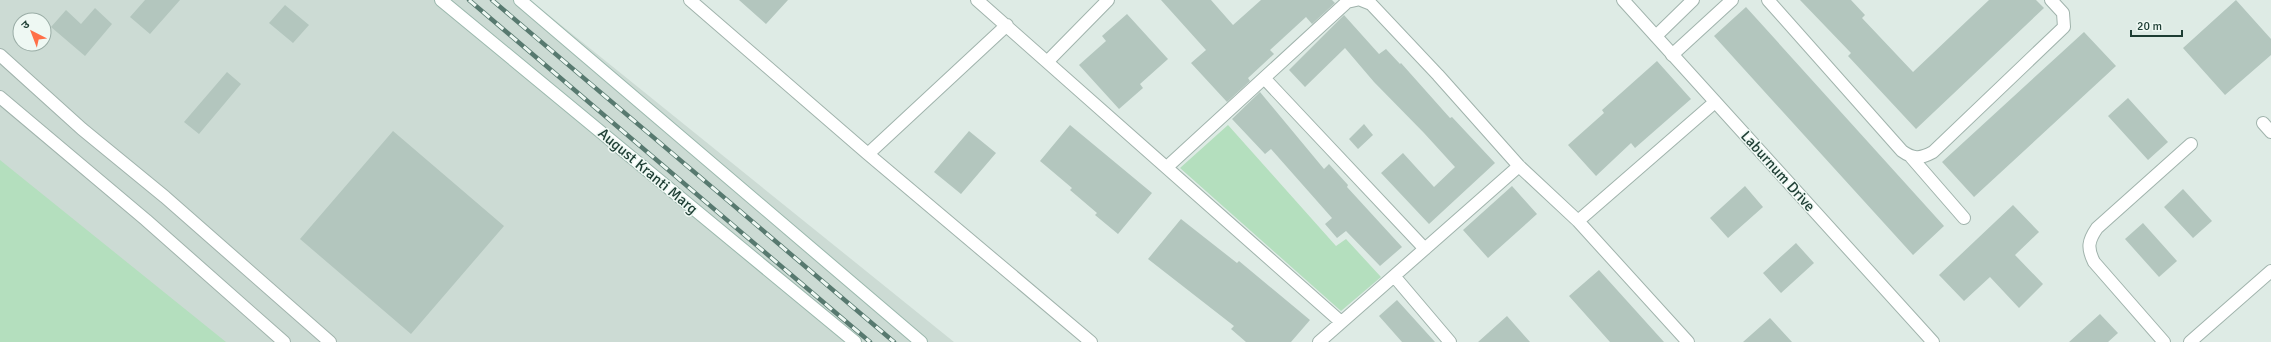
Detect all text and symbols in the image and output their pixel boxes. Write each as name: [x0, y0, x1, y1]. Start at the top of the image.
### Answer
north arrow: [12, 12, 52, 52]
scale bar: [2131, 12, 2182, 38]
text: उ: [19, 18, 33, 32]
text: 20 m: [2137, 19, 2162, 34]
street label: August Kranti Marg: [595, 124, 701, 218]
street label: Laburnum Drive: [1737, 127, 1819, 215]

